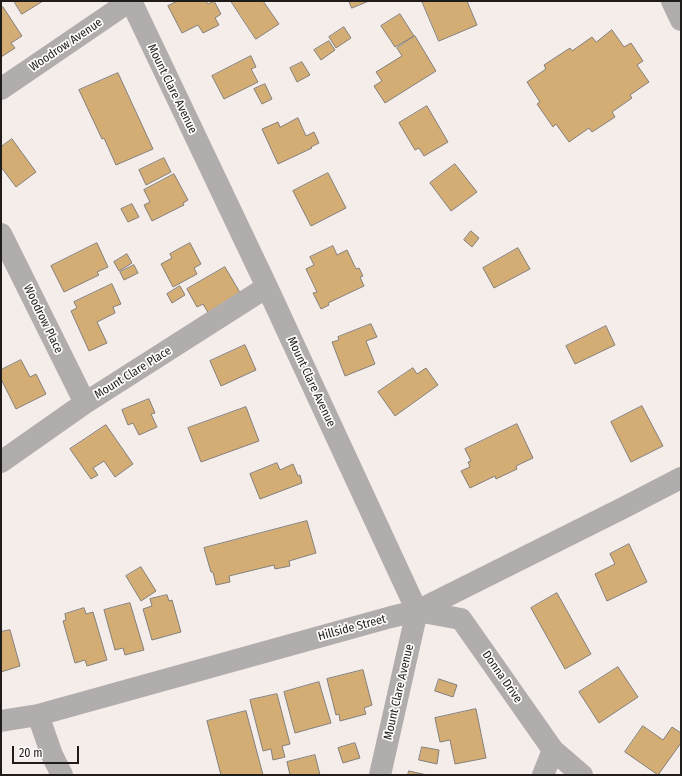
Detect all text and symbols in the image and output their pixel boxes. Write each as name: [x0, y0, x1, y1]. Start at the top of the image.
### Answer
street label: Woodrow Avenue: [27, 15, 105, 75]
street label: Mount Clare Avenue: [144, 42, 200, 136]
street label: Woodrow Place: [20, 282, 66, 356]
street label: Mount Clare Avenue: [284, 335, 338, 429]
street label: Mount Clare Place: [92, 344, 174, 402]
street label: Hillside Street: [317, 612, 387, 644]
street label: Mount Clare Avenue: [381, 643, 417, 741]
street label: Donna Drive: [479, 648, 525, 706]
scale bar: [14, 738, 81, 764]
text: 20 m: [19, 746, 43, 760]

